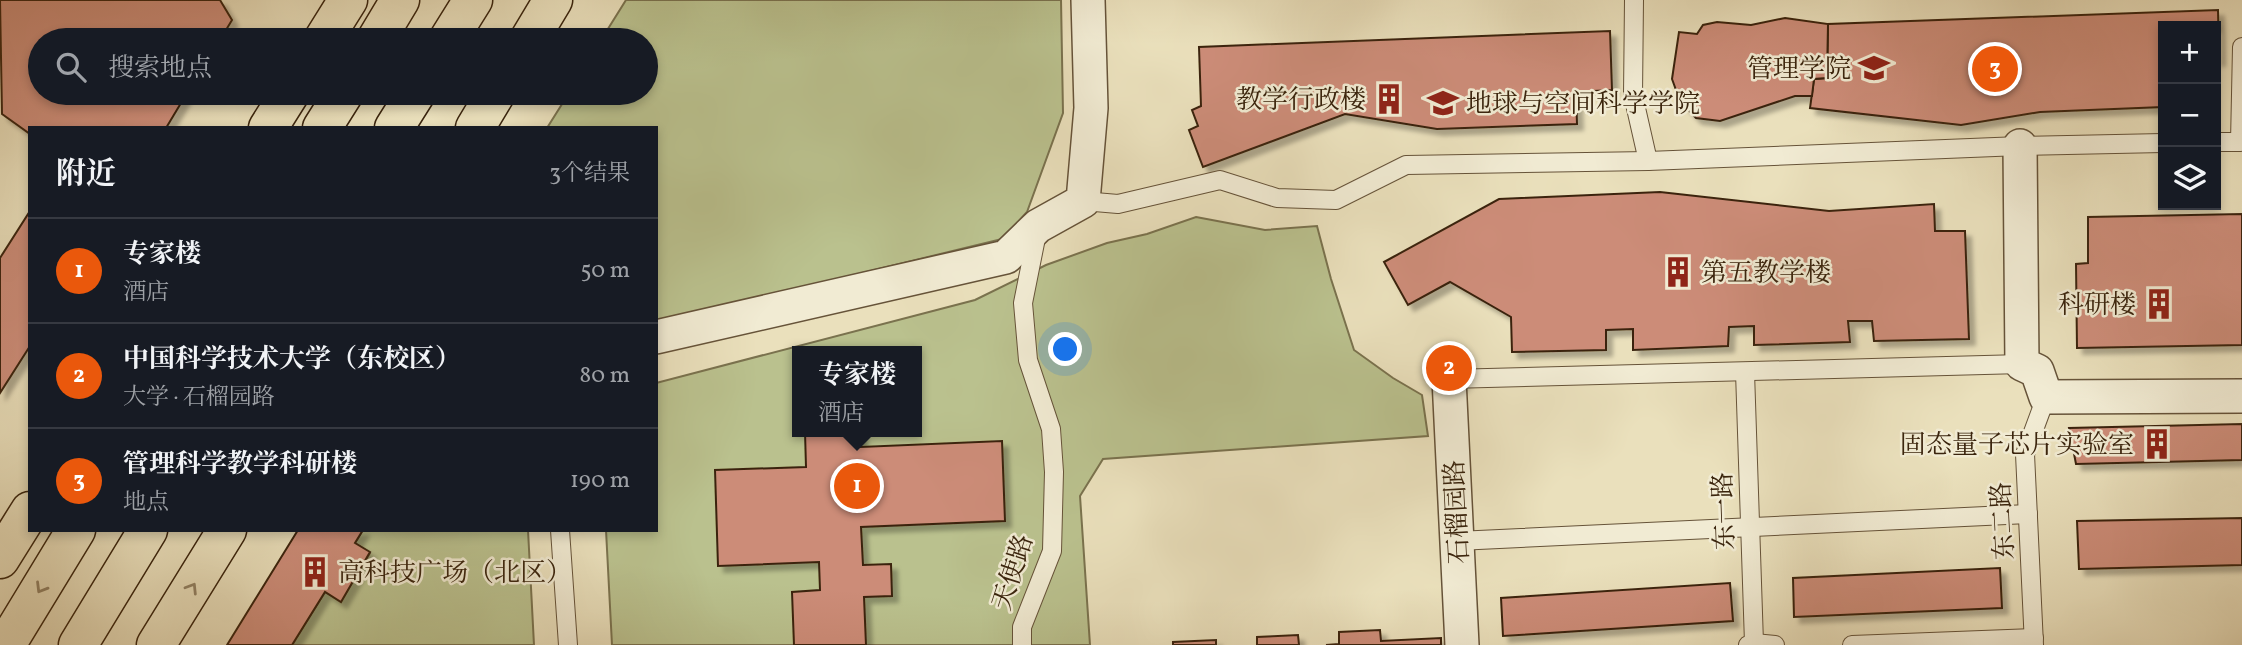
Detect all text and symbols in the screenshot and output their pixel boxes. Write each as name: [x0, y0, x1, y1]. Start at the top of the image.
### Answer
map controls: [2158, 21, 2221, 210]
button: +: [2158, 21, 2221, 84]
search box: [28, 28, 658, 105]
pin: 3: [1972, 43, 2018, 95]
icon: search: [52, 48, 90, 86]
text: 搜索地点: [108, 51, 212, 87]
school or university icon: 管理学院: [1857, 51, 1891, 85]
place label: 管理学院: [1747, 52, 1851, 88]
building icon: 教学行政楼: [1372, 82, 1406, 116]
place label: 教学行政楼: [1236, 83, 1366, 119]
button: −: [2158, 84, 2221, 147]
school or university icon: 地球与空间科学学院: [1426, 86, 1460, 120]
place label: 地球与空间科学学院: [1466, 87, 1700, 123]
button: layers: [2158, 147, 2221, 210]
text: 附近: [56, 154, 116, 196]
text: 3个结果: [549, 158, 630, 190]
text: 专家楼: [123, 237, 201, 273]
text: 1: [74, 255, 84, 287]
text: 50 m: [581, 255, 630, 287]
building icon: 第五教学楼: [1661, 255, 1695, 289]
place label: 第五教学楼: [1701, 256, 1831, 292]
text: 酒店: [123, 277, 169, 309]
building icon: 科研楼: [2142, 287, 2176, 321]
place label: 科研楼: [2058, 288, 2136, 324]
your location: [1048, 332, 1082, 366]
text: 中国科学技术大学（东校区）: [123, 342, 461, 378]
pin: 2: [1426, 342, 1472, 394]
popup: [792, 346, 922, 437]
text: 专家楼: [818, 358, 896, 394]
text: 2: [73, 360, 85, 392]
text: 80 m: [580, 360, 630, 392]
text: 大学 · 石榴园路: [123, 382, 275, 414]
text: 酒店: [818, 398, 864, 430]
building icon: 固态量子芯片实验室: [2140, 427, 2174, 461]
place label: 固态量子芯片实验室: [1900, 428, 2134, 464]
text: 管理科学教学科研楼: [123, 447, 357, 483]
street label: 石榴园路: [1437, 459, 1479, 565]
pin: 1: [834, 460, 880, 512]
text: 3: [73, 465, 85, 497]
text: 190 m: [570, 465, 630, 497]
street label: 东一路: [1706, 471, 1744, 551]
street label: 东二路: [1984, 481, 2024, 561]
text: 地点: [123, 487, 169, 519]
street label: 天使路: [985, 530, 1043, 615]
building icon: 高科技广场（北区）: [298, 555, 332, 589]
place label: 高科技广场（北区）: [338, 556, 572, 592]
one-way arrow: [36, 580, 49, 593]
one-way arrow: [183, 582, 196, 595]

